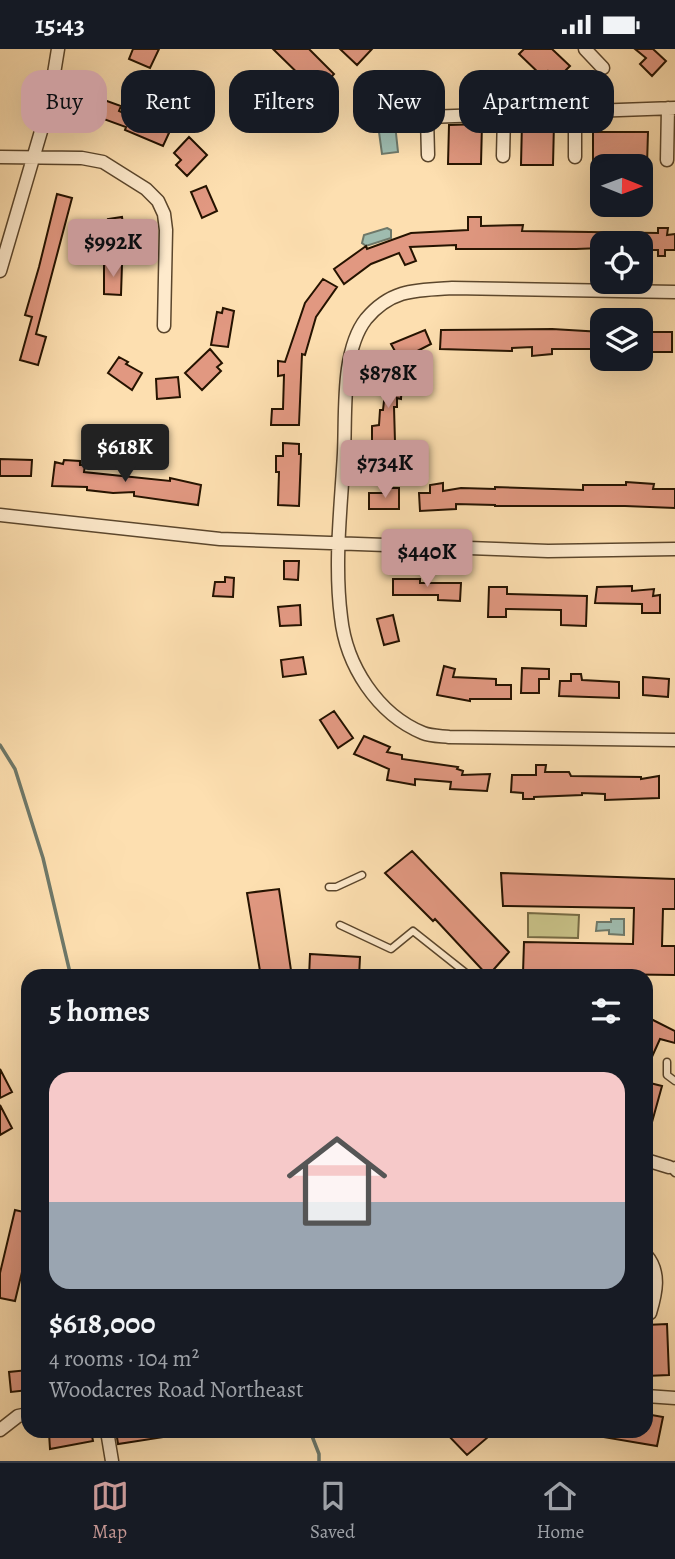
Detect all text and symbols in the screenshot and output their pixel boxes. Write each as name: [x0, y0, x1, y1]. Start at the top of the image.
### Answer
text: 15:43: [35, 7, 85, 42]
chip: Buy: [21, 70, 107, 133]
chip: Rent: [121, 70, 215, 133]
chip: Filters: [229, 70, 339, 133]
chip: New: [353, 70, 445, 133]
chip: Apartment: [459, 70, 614, 133]
north arrow: [590, 154, 653, 217]
map controls: [590, 154, 653, 371]
pin: $992K: [64, 219, 162, 279]
text: $992K: [84, 226, 142, 257]
button: locate: [590, 231, 653, 294]
button: layers: [590, 308, 653, 371]
pin: $878K: [339, 351, 437, 410]
text: $878K: [359, 357, 417, 388]
pin: $618K: [76, 425, 174, 484]
text: $618K: [97, 431, 153, 462]
pin: $734K: [336, 441, 434, 500]
text: $734K: [357, 447, 413, 478]
pin: $440K: [378, 529, 476, 589]
text: $440K: [397, 536, 457, 567]
text: 5 homes: [49, 991, 150, 1031]
icon: filters: [587, 992, 625, 1030]
icon: home: [274, 1118, 400, 1244]
text: $618,000: [49, 1303, 155, 1343]
text: 4 rooms · 104 m²: [49, 1343, 199, 1374]
text: Woodacres Road Northeast: [49, 1374, 304, 1405]
tab: Map: [91, 1477, 129, 1545]
tab: Saved: [310, 1477, 355, 1545]
tab: Home: [537, 1477, 584, 1545]

